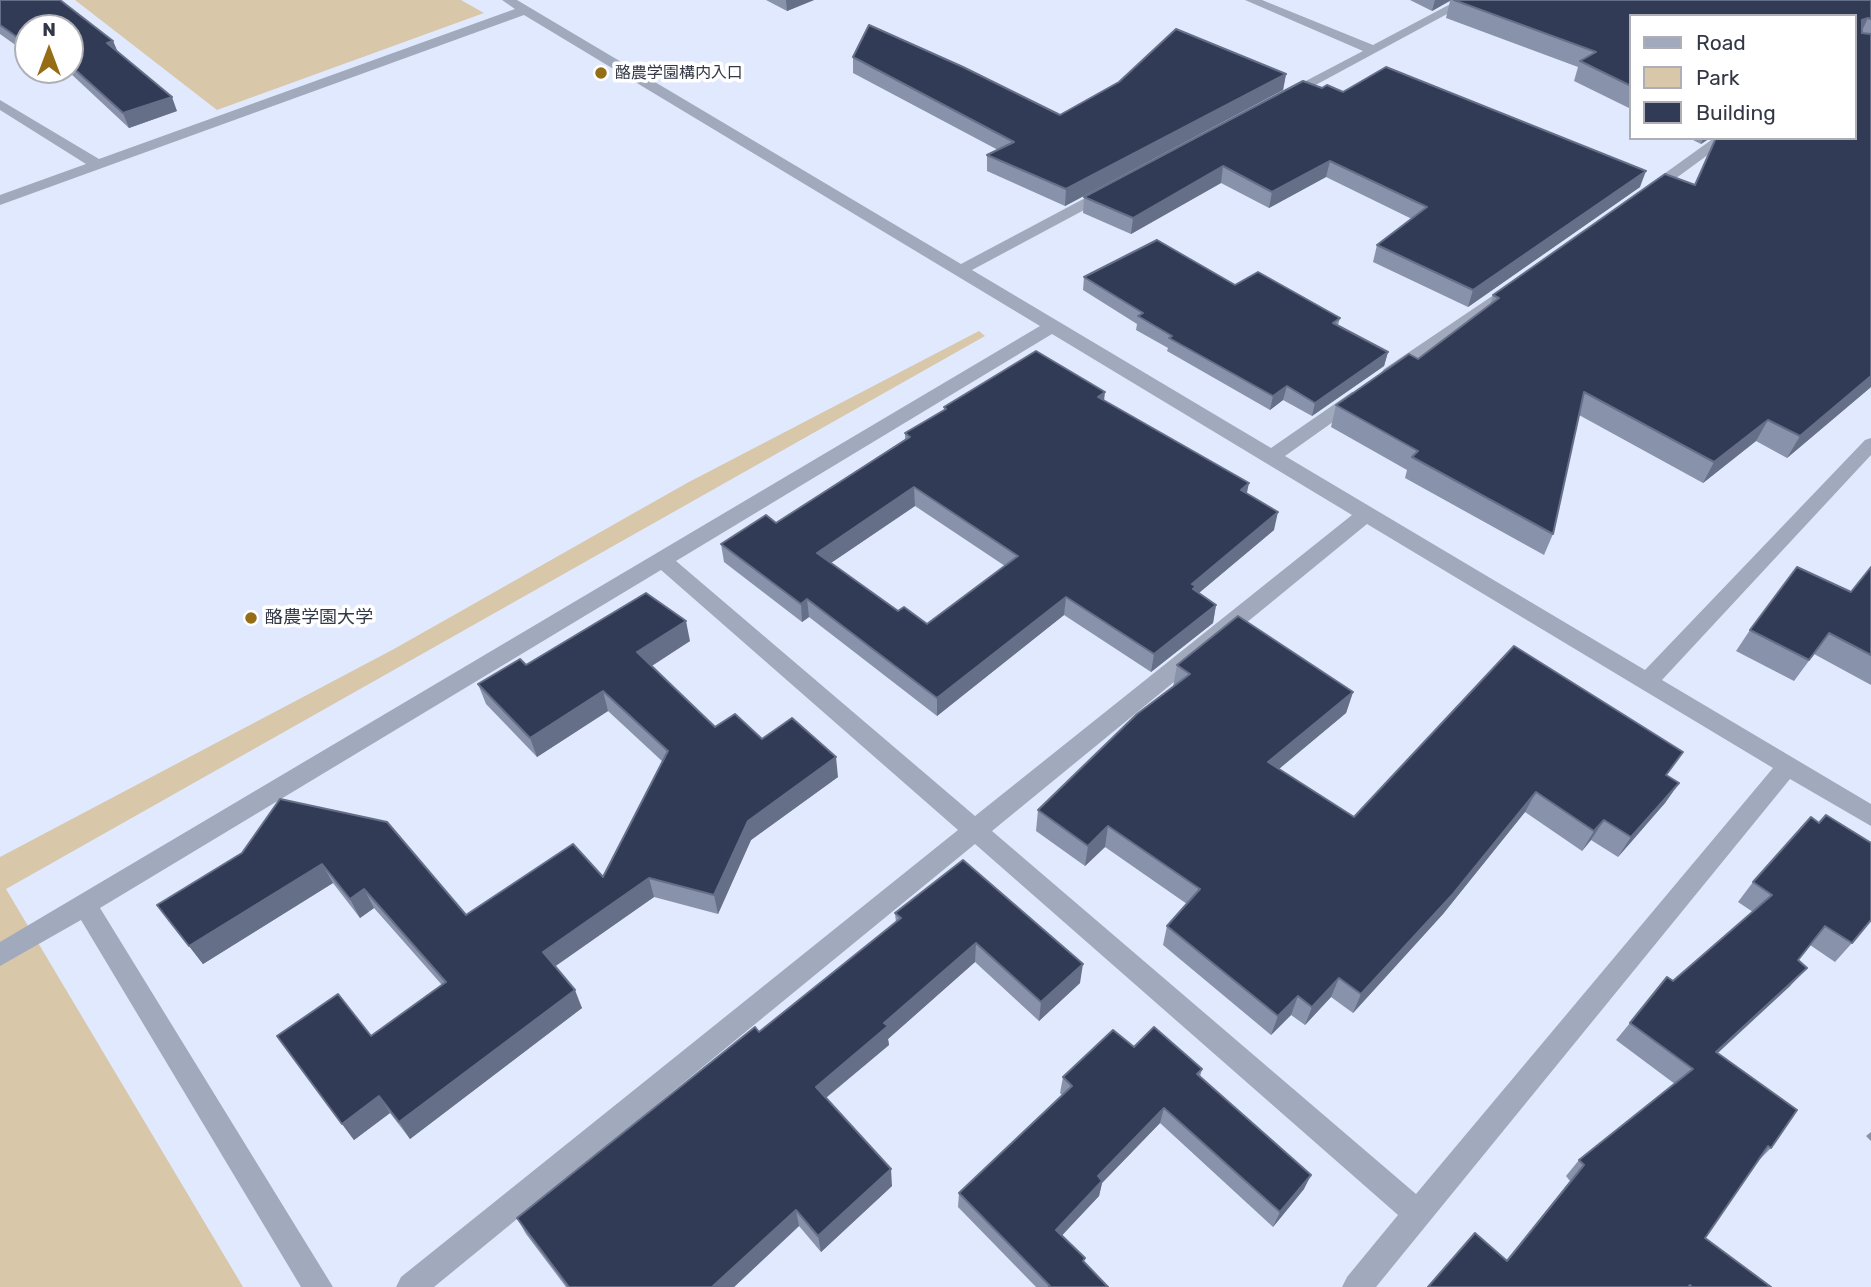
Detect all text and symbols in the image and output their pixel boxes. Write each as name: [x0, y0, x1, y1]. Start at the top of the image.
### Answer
north arrow: [14, 14, 84, 84]
legend: [1630, 14, 1857, 140]
text: N: [42, 18, 56, 41]
text: Road: [1696, 30, 1746, 55]
place label: 酪農学園構内入口: [615, 63, 743, 83]
marker: 酪農学園構内入口: [593, 65, 609, 81]
text: Park: [1696, 65, 1740, 90]
text: Building: [1696, 100, 1776, 125]
place label: 酪農学園大学: [265, 607, 373, 629]
marker: 酪農学園大学: [243, 610, 259, 626]

